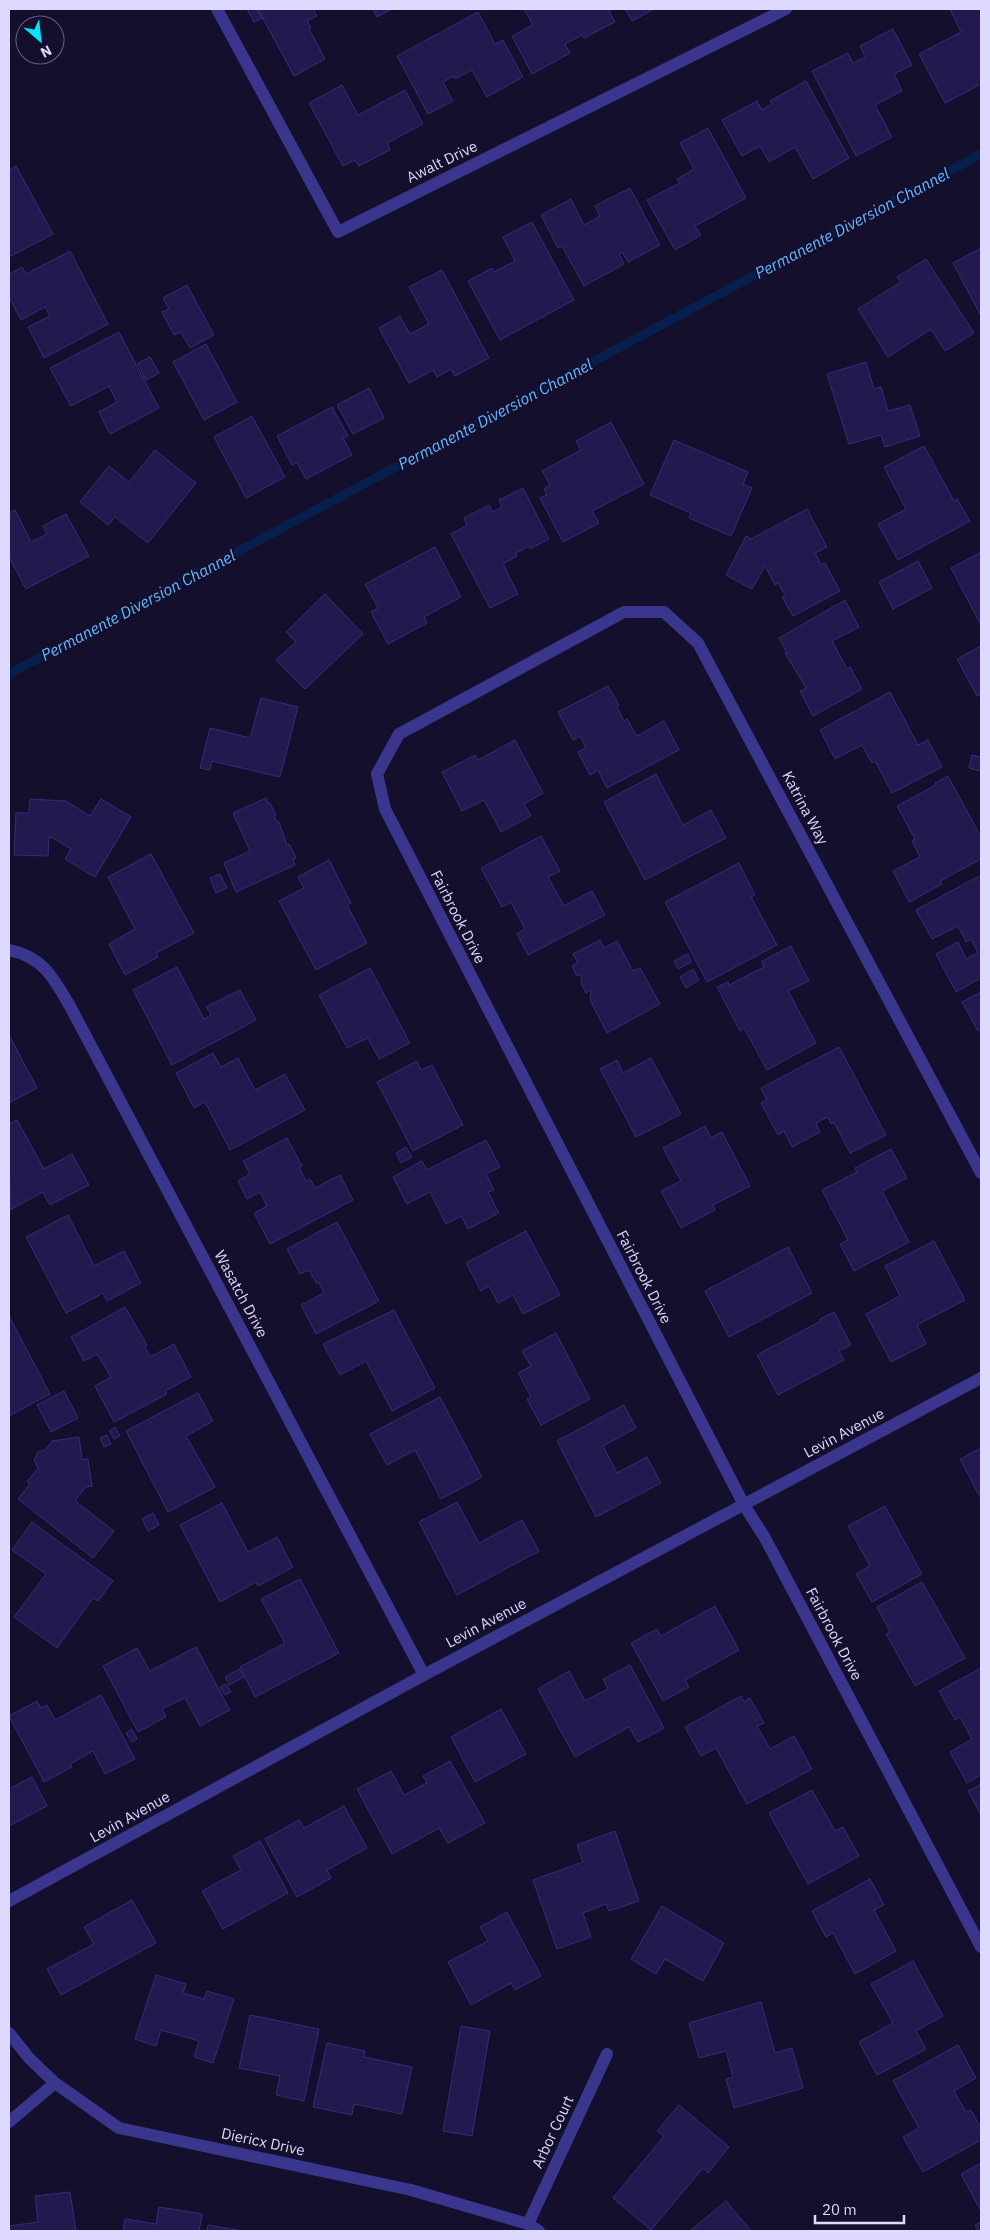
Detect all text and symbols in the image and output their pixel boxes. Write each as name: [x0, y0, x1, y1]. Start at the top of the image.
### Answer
north arrow: [15, 15, 65, 65]
text: N: [37, 41, 55, 62]
street label: Awalt Drive: [403, 136, 480, 187]
water label: Permanente Diversion Channel: [751, 163, 953, 283]
water label: Permanente Diversion Channel: [394, 354, 596, 474]
water label: Permanente Diversion Channel: [37, 545, 239, 665]
street label: Katrina Way: [778, 768, 833, 848]
street label: Fairbrook Drive: [427, 867, 490, 967]
street label: Fairbrook Drive: [613, 1227, 676, 1327]
street label: Wasatch Drive: [210, 1247, 272, 1341]
street label: Levin Avenue: [800, 1403, 887, 1462]
street label: Fairbrook Drive: [802, 1584, 867, 1683]
street label: Levin Avenue: [442, 1593, 529, 1652]
street label: Levin Avenue: [86, 1787, 173, 1846]
street label: Arbor Court: [527, 2092, 578, 2171]
street label: Diericx Drive: [220, 2123, 307, 2160]
scale bar: [815, 2192, 904, 2224]
text: 20 m: [822, 2200, 857, 2219]

